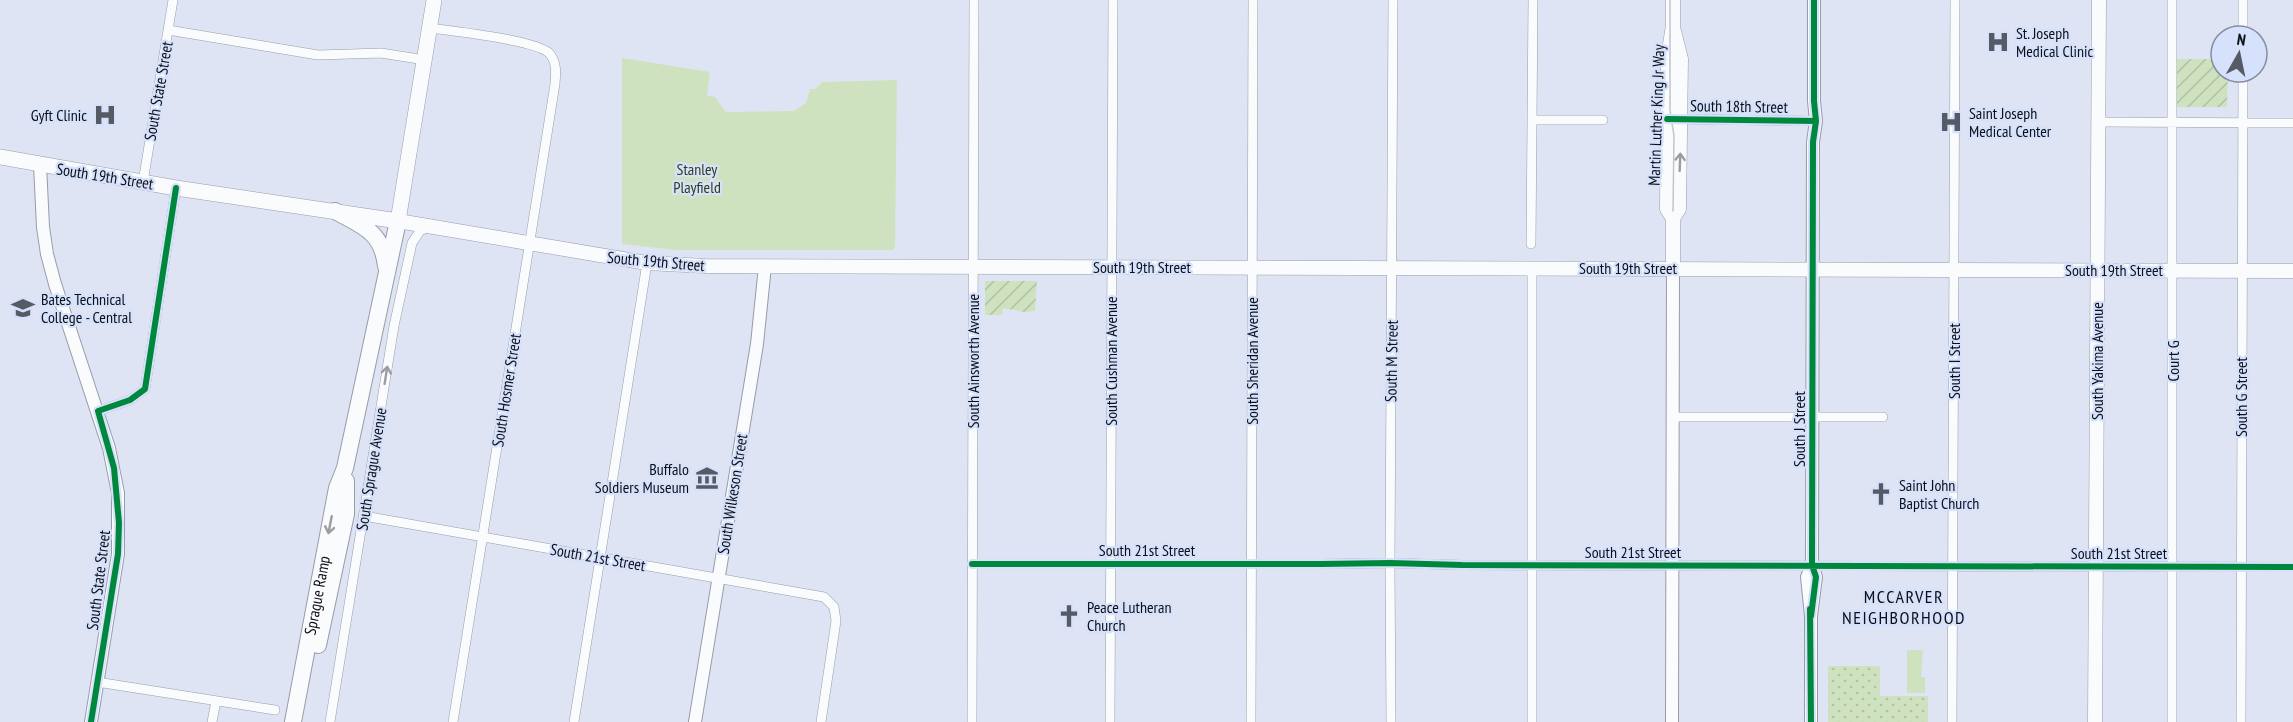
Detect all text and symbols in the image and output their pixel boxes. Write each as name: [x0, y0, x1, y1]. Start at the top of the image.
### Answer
place label: St. Joseph Medical Clinic: [2016, 23, 2093, 61]
north arrow: [2209, 24, 2269, 84]
hospital icon: St. Joseph Medical Clinic: [1985, 29, 2011, 55]
text: N: [2236, 29, 2247, 50]
street label: South State Street: [139, 39, 177, 142]
street label: Martin Luther King Jr Way: [1644, 44, 1668, 186]
street label: South 18th Street: [1690, 95, 1789, 117]
hospital icon: Gyft Clinic: [92, 102, 118, 128]
place label: Saint Joseph Medical Center: [1969, 103, 2052, 141]
place label: Gyft Clinic: [31, 105, 87, 125]
hospital icon: Saint Joseph Medical Center: [1938, 109, 1964, 135]
one-way arrow: [1675, 152, 1686, 172]
street label: South 19th Street: [55, 158, 155, 194]
park label: Stanley Playfield: [673, 159, 721, 197]
street label: South 19th Street: [606, 247, 706, 275]
street label: South 19th Street: [1093, 257, 1192, 277]
street label: South 19th Street: [1579, 258, 1678, 278]
street label: South 19th Street: [2065, 260, 2164, 280]
place label: Bates Technical College - Central: [41, 289, 132, 327]
street label: South Ainsworth Avenue: [963, 294, 983, 428]
school or university icon: Bates Technical College - Central: [10, 295, 36, 321]
street label: South Cushman Avenue: [1101, 296, 1121, 426]
street label: South Sheridan Avenue: [1242, 297, 1262, 425]
street label: South Yakima Avenue: [2087, 302, 2107, 420]
street label: South M Street: [1380, 319, 1402, 402]
street label: South I Street: [1944, 323, 1964, 399]
street label: South Hosmer Street: [487, 331, 525, 448]
street label: Court G: [2163, 340, 2183, 382]
street label: South G Street: [2231, 356, 2251, 437]
one-way arrow: [381, 366, 392, 386]
street label: South J Street: [1789, 390, 1809, 467]
street label: South Sprague Avenue: [351, 406, 391, 532]
street label: South Wilkeson Street: [713, 432, 751, 556]
place label: Buffalo Soldiers Museum: [595, 459, 689, 497]
museum icon: Buffalo Soldiers Museum: [694, 465, 720, 491]
place label: Saint John Baptist Church: [1899, 475, 1979, 513]
church icon: Saint John Baptist Church: [1868, 481, 1894, 507]
one-way arrow: [324, 514, 335, 534]
street label: South State Street: [82, 528, 114, 631]
street label: South 21st Street: [549, 539, 648, 575]
street label: South 21st Street: [1099, 540, 1196, 560]
street label: South 21st Street: [1585, 542, 1682, 562]
street label: South 21st Street: [2071, 543, 2168, 563]
street label: Sprague Ramp: [300, 554, 334, 636]
district label: MCCARVER NEIGHBORHOOD: [1842, 585, 1966, 629]
place label: Peace Lutheran Church: [1087, 597, 1171, 635]
church icon: Peace Lutheran Church: [1056, 603, 1082, 629]

